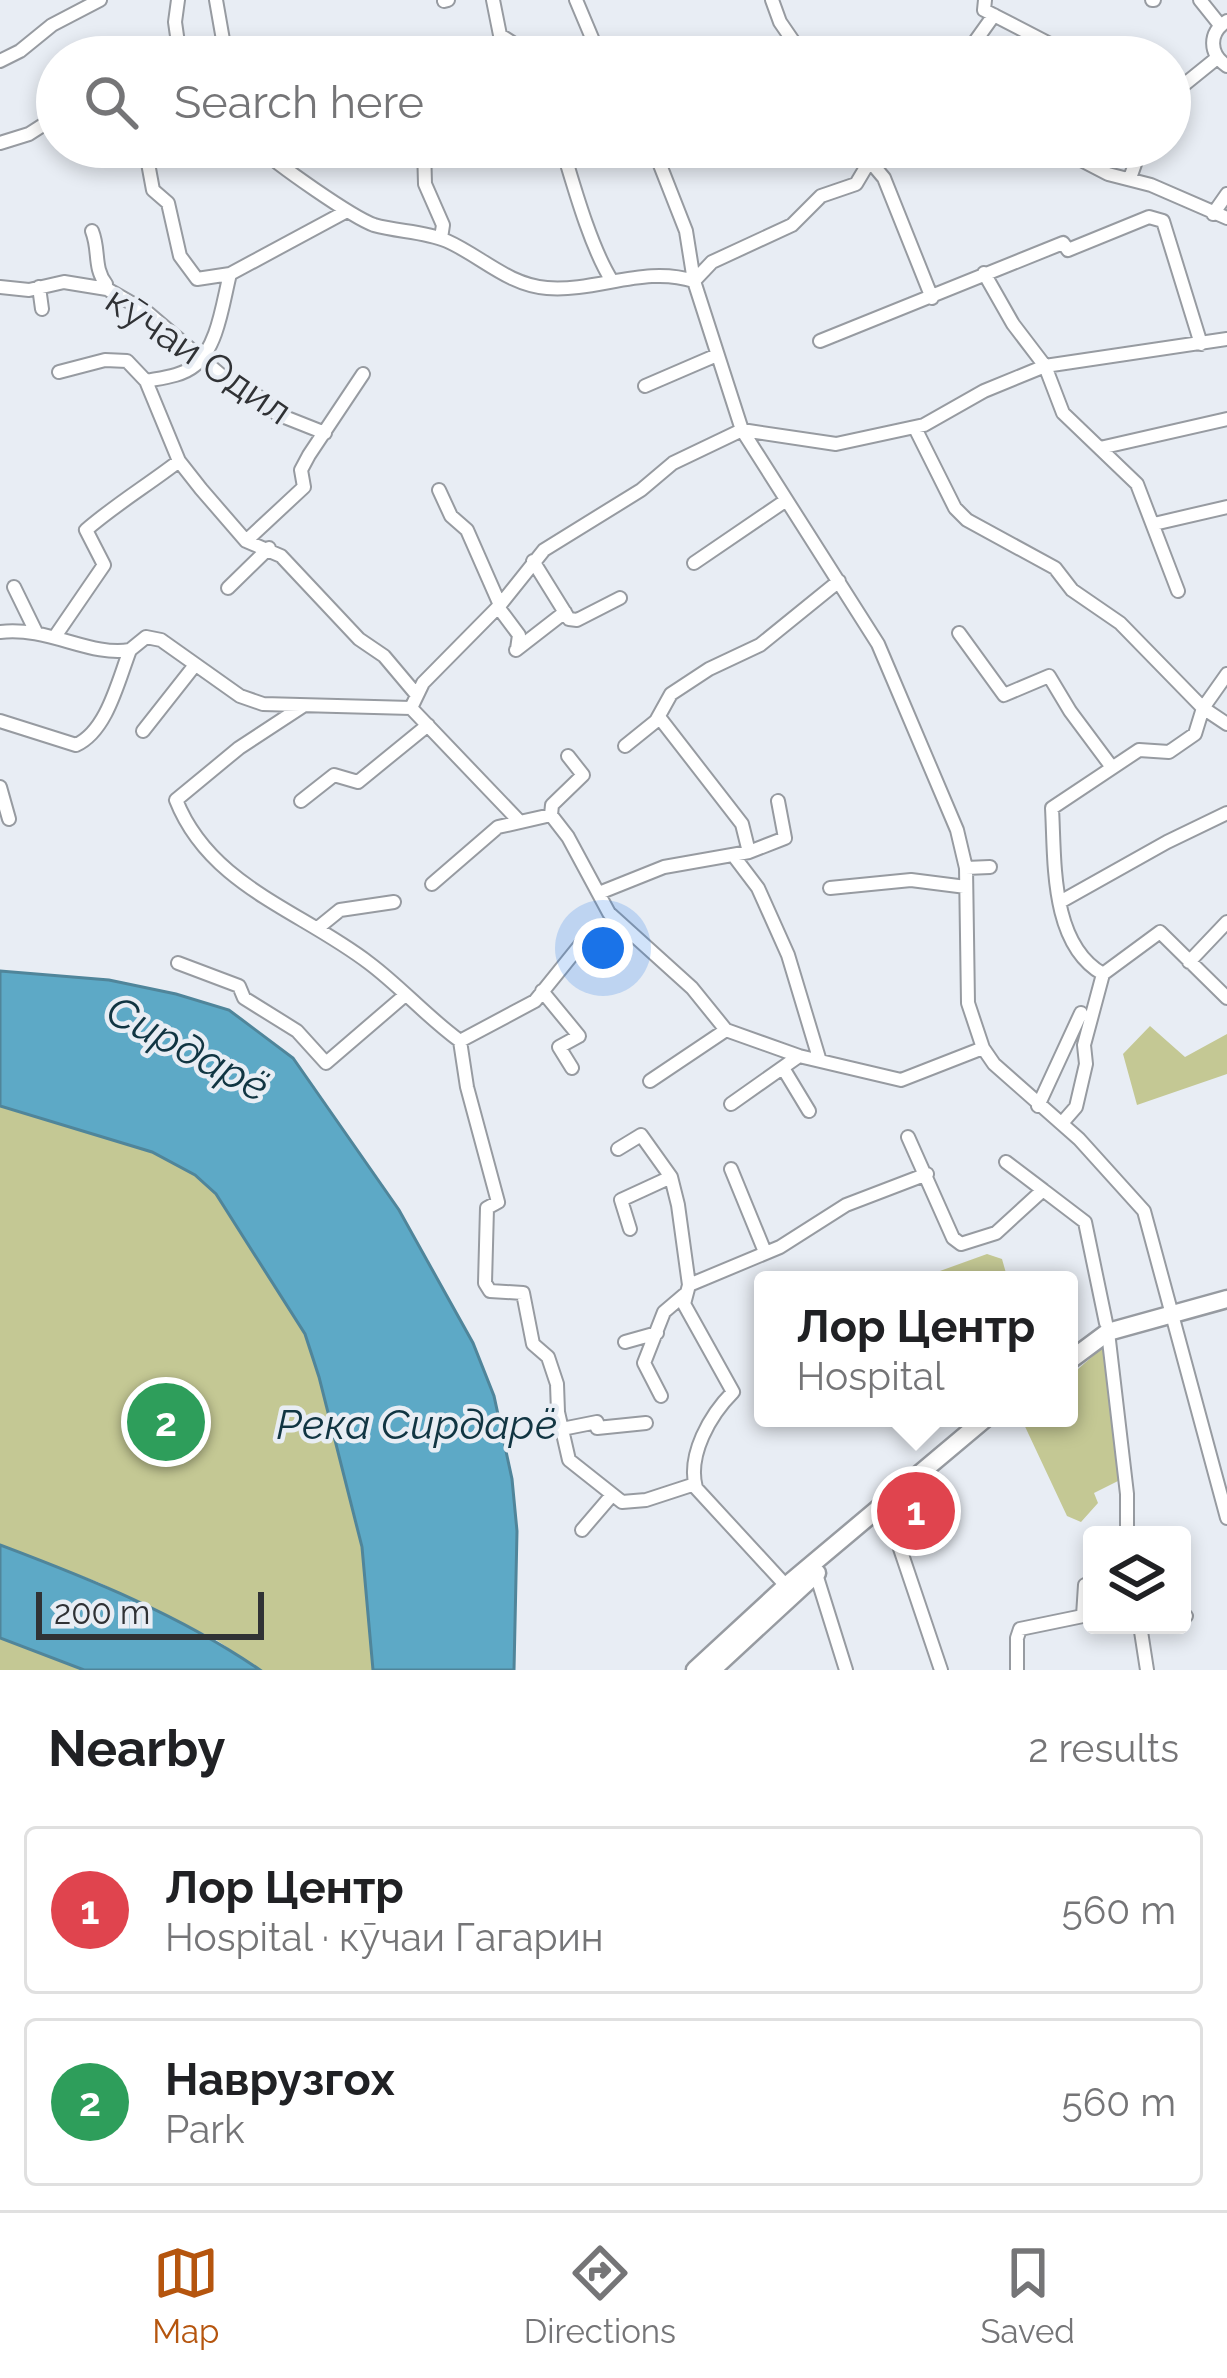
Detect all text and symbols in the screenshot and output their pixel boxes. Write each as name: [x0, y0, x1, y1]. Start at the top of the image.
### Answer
search box: [36, 36, 1191, 168]
icon: search: [78, 69, 144, 135]
text: Search here: [174, 76, 424, 129]
street label: кӯчаи Одил: [98, 276, 300, 434]
your location: [573, 918, 633, 978]
water label: Сирдарё: [98, 985, 277, 1112]
popup: [754, 1271, 1078, 1427]
text: Лор Центр: [797, 1300, 1035, 1353]
text: Hospital: [797, 1353, 945, 1399]
pin: 2: [127, 1377, 205, 1467]
water label: Река Сирдарё: [276, 1400, 558, 1449]
pin: 1: [877, 1466, 955, 1556]
map controls: [1083, 1526, 1191, 1634]
button: layers: [1083, 1526, 1191, 1634]
scale bar: [36, 1586, 264, 1639]
text: 200 m: [54, 1593, 150, 1632]
text: Nearby: [48, 1718, 225, 1778]
text: 2 results: [1028, 1725, 1179, 1771]
text: Лор Центр: [165, 1861, 404, 1914]
text: 1: [80, 1887, 100, 1933]
text: 560 m: [1062, 1887, 1176, 1933]
text: Hospital · кӯчаи Гагарин: [165, 1914, 603, 1960]
text: Наврузгох: [165, 2053, 395, 2106]
text: 2: [79, 2079, 101, 2125]
text: 560 m: [1062, 2079, 1176, 2125]
text: Park: [165, 2106, 245, 2152]
tab: Map: [152, 2240, 219, 2351]
tab: Directions: [524, 2240, 676, 2351]
tab: Saved: [980, 2240, 1075, 2351]

